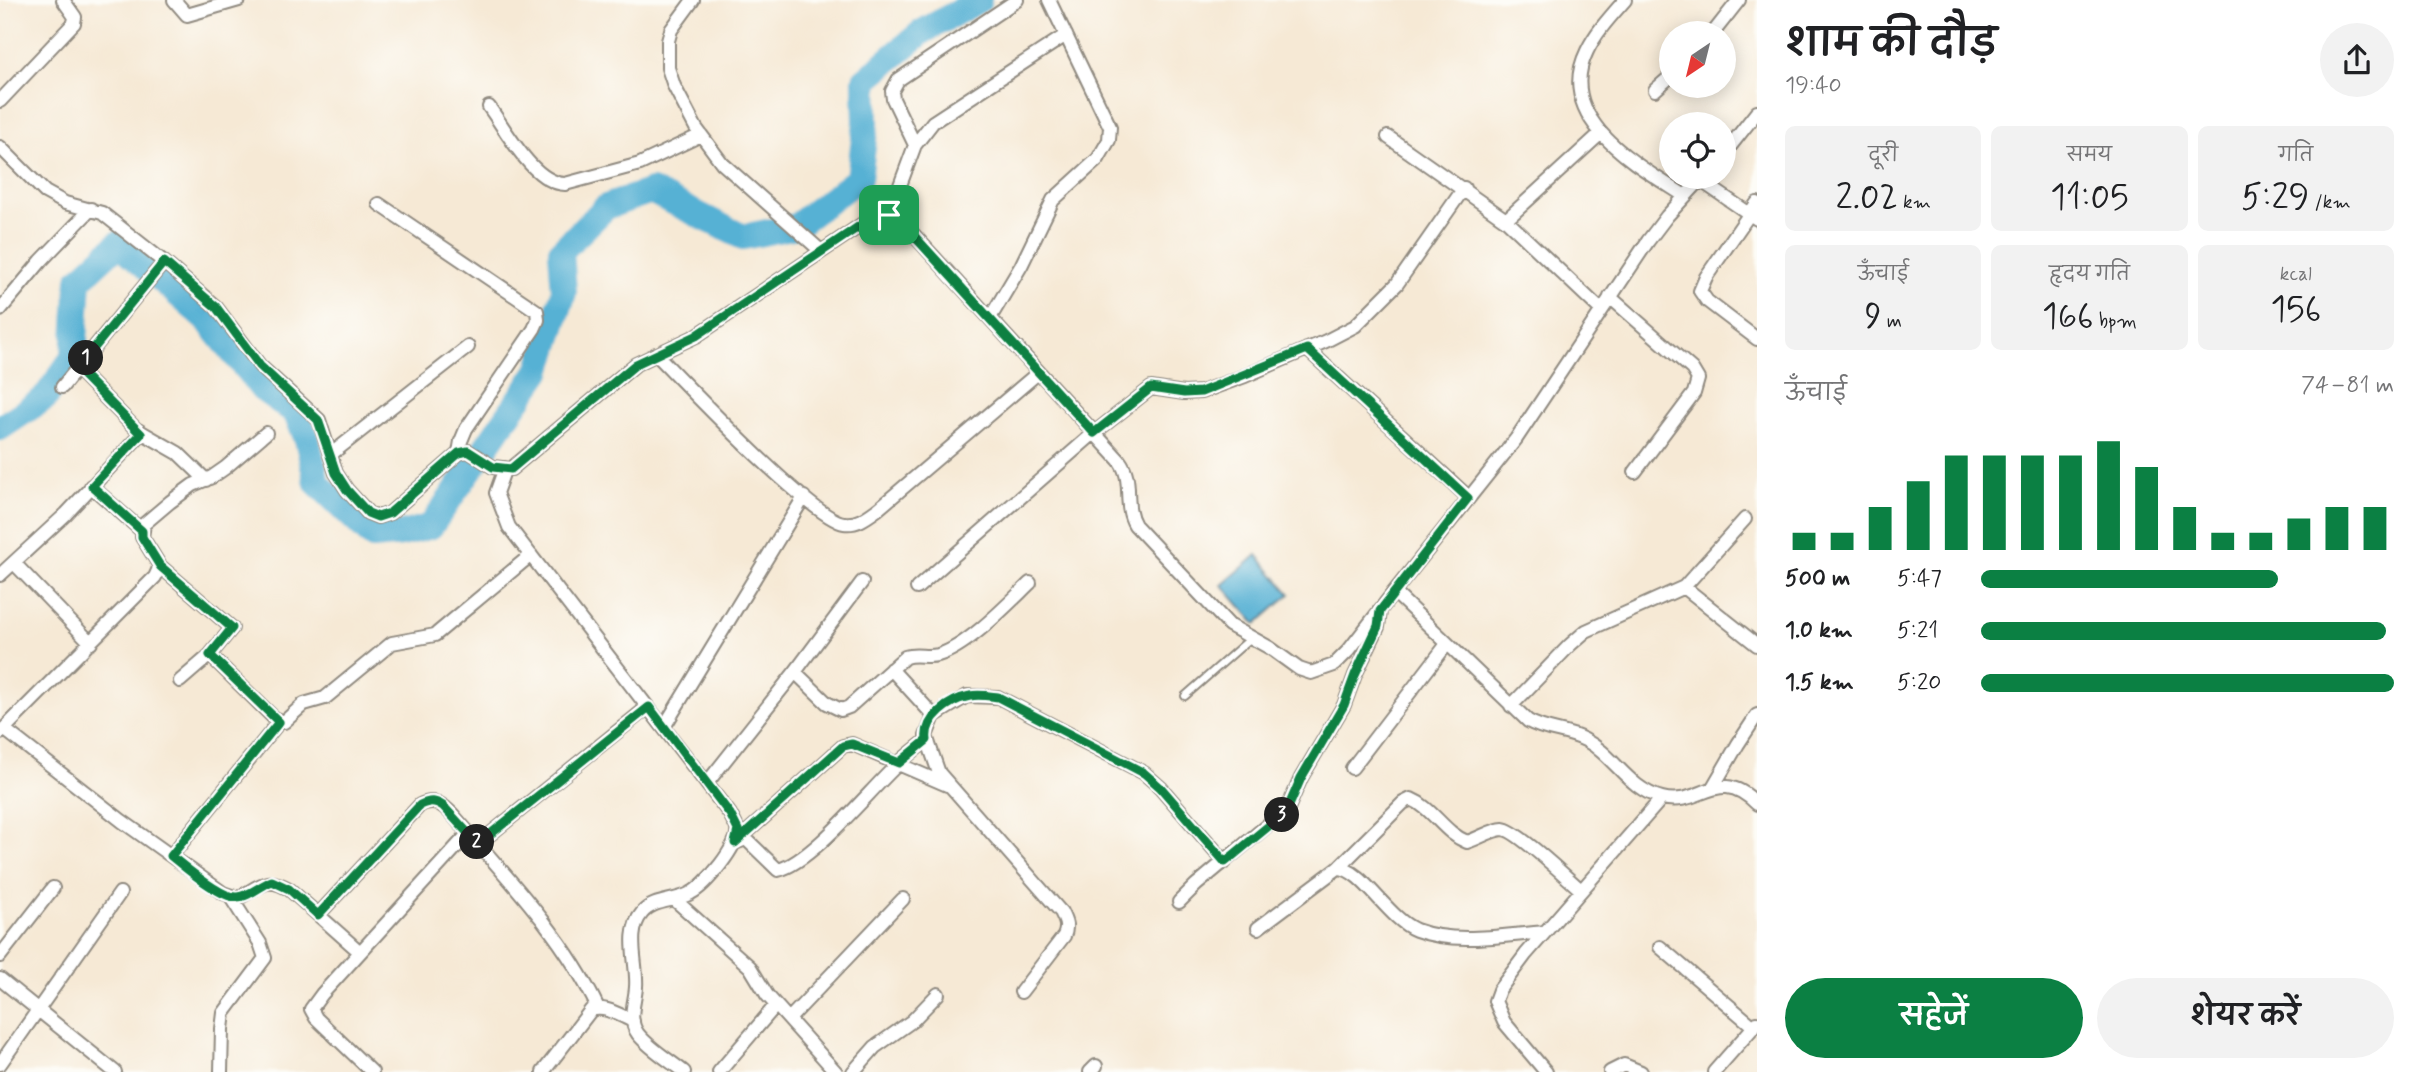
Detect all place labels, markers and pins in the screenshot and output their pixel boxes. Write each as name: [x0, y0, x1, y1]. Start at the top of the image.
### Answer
pin: [859, 185, 919, 245]
pin: 1: [68, 340, 104, 376]
pin: 3: [1264, 798, 1300, 832]
pin: 2: [460, 824, 494, 860]

